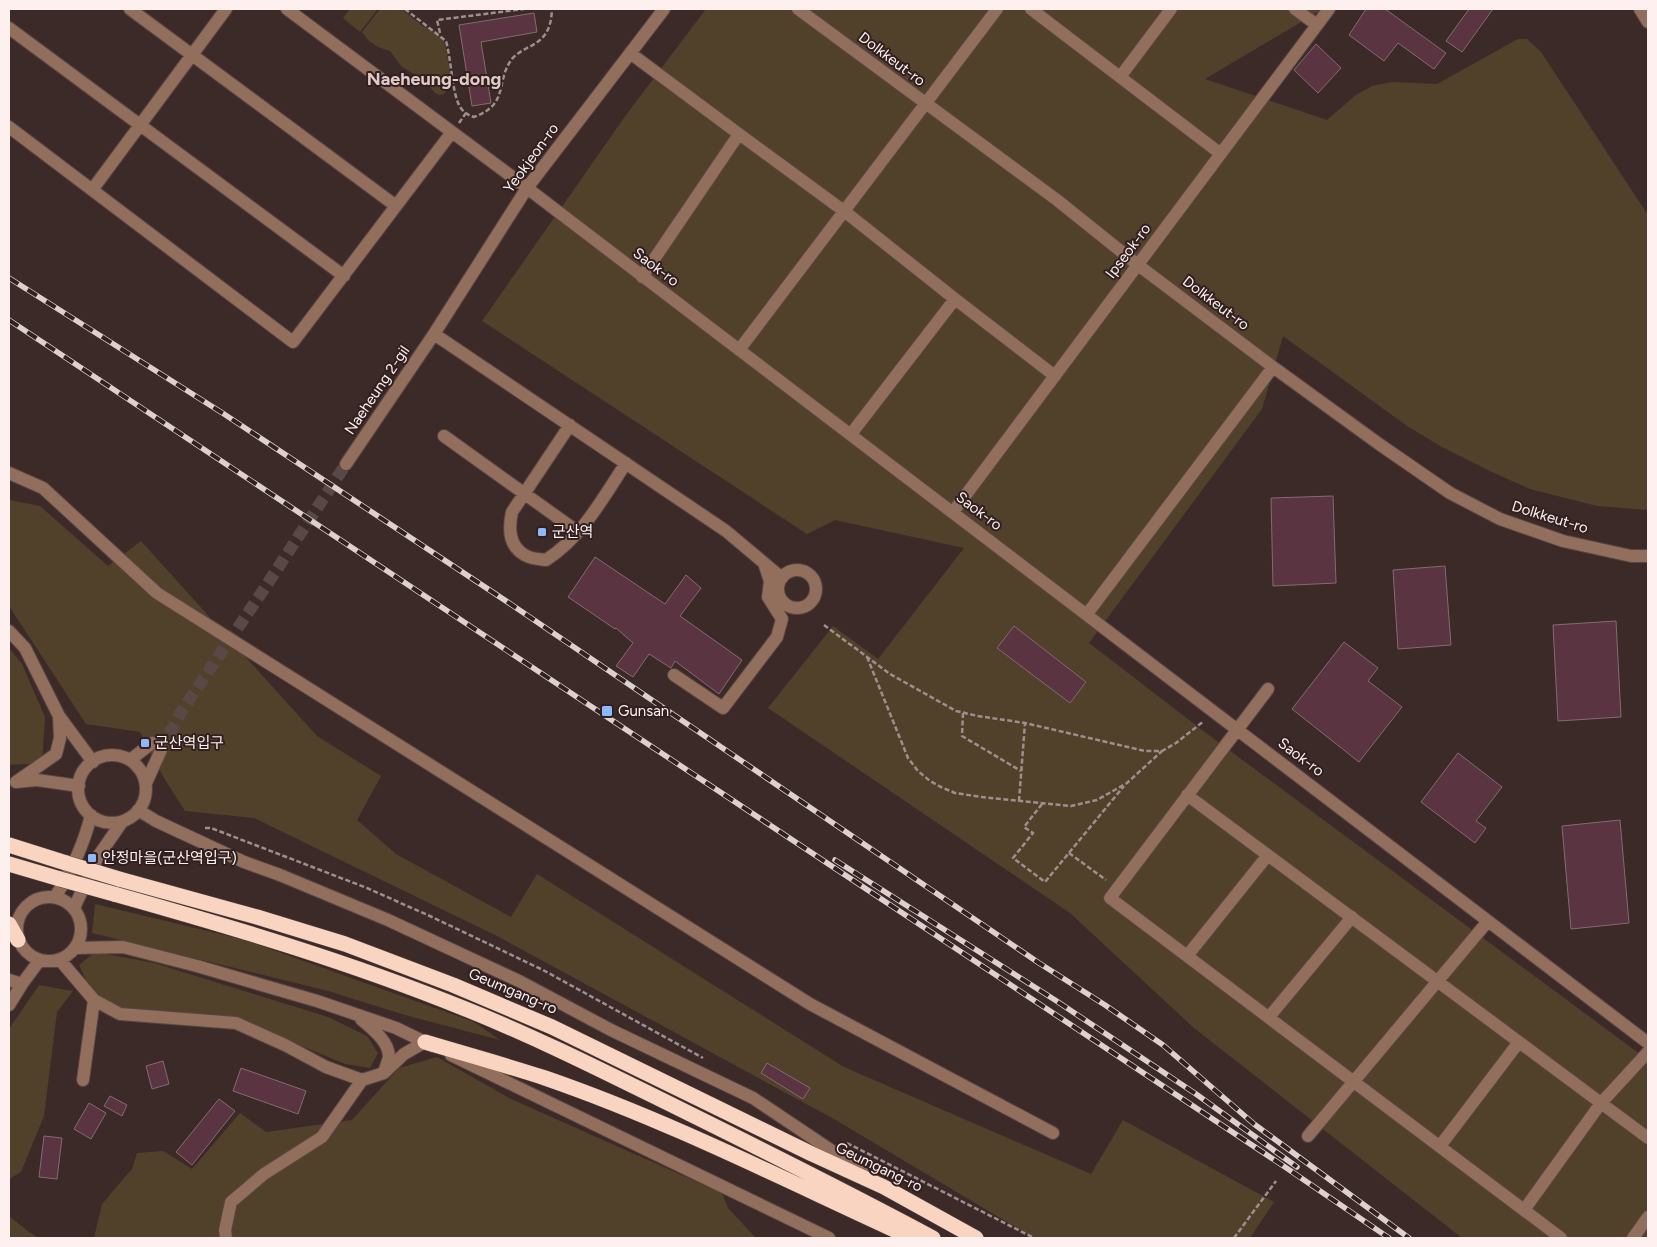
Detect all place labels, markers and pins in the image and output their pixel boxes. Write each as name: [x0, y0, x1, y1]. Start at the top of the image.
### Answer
place label: 군산역: [552, 523, 593, 541]
marker: 군산역: [536, 526, 548, 538]
place label: Gunsan: [618, 702, 669, 720]
marker: Gunsan: [600, 704, 614, 718]
place label: 군산역입구: [155, 734, 224, 752]
marker: 군산역입구: [139, 737, 151, 749]
place label: 안정마을(군산역입구): [102, 849, 237, 867]
marker: 안정마을(군산역입구): [86, 852, 98, 864]

